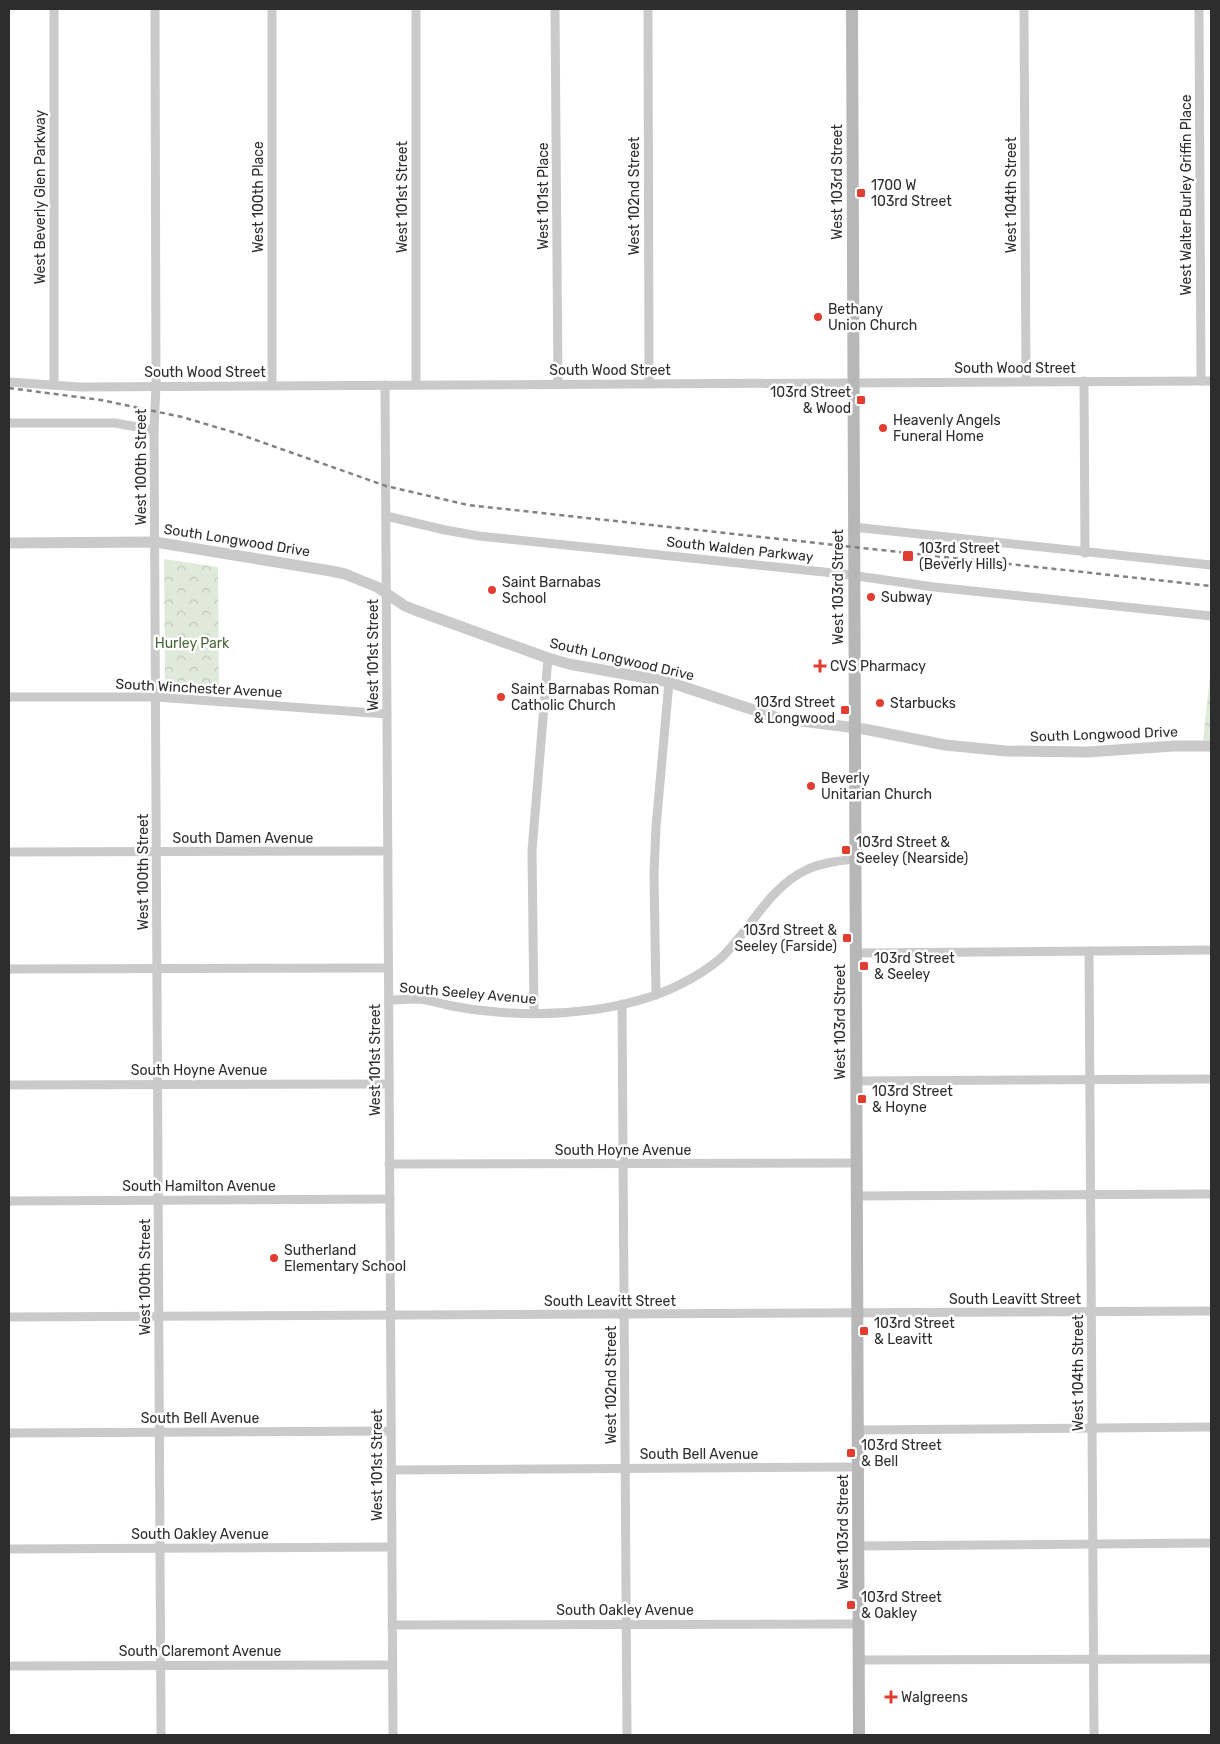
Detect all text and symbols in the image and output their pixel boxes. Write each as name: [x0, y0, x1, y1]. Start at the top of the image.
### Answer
street label: West Walter Burley Griffin Place: [1178, 94, 1195, 296]
street label: West Beverly Glen Parkway: [32, 109, 49, 284]
street label: West 103rd Street: [829, 124, 846, 240]
street label: West 102nd Street: [626, 136, 643, 255]
street label: West 104th Street: [1003, 136, 1020, 253]
street label: West 101st Street: [394, 140, 411, 253]
street label: West 100th Place: [250, 141, 267, 253]
street label: West 101st Place: [535, 142, 552, 250]
place label: 1700 W 103rd Street: [871, 177, 952, 210]
marker: 1700 W 103rd Street: [855, 187, 867, 199]
place label: Bethany Union Church: [828, 301, 917, 334]
marker: Bethany Union Church: [812, 311, 824, 323]
street label: South Wood Street: [954, 360, 1076, 377]
street label: South Wood Street: [549, 362, 671, 379]
street label: South Wood Street: [144, 364, 266, 381]
place label: 103rd Street & Wood: [770, 384, 852, 417]
marker: 103rd Street & Wood: [855, 394, 867, 406]
street label: West 100th Street: [133, 408, 150, 525]
place label: Heavenly Angels Funeral Home: [893, 412, 1001, 445]
marker: Heavenly Angels Funeral Home: [877, 422, 889, 434]
street label: South Longwood Drive: [163, 521, 311, 560]
street label: West 103rd Street: [830, 529, 847, 645]
street label: South Walden Parkway: [665, 533, 815, 566]
place label: 103rd Street (Beverly Hills): [919, 540, 1007, 573]
marker: 103rd Street (Beverly Hills): [901, 549, 915, 563]
place label: Saint Barnabas School: [502, 574, 601, 607]
marker: Saint Barnabas School: [486, 584, 498, 596]
place label: Subway: [881, 589, 933, 606]
marker: Subway: [865, 591, 877, 603]
street label: West 101st Street: [365, 598, 382, 711]
park label: Hurley Park: [155, 635, 230, 652]
street label: South Longwood Drive: [548, 635, 696, 684]
place label: CVS Pharmacy: [830, 658, 926, 675]
marker: CVS Pharmacy: [814, 660, 826, 672]
street label: South Winchester Avenue: [115, 676, 283, 701]
place label: Saint Barnabas Roman Catholic Church: [511, 681, 659, 714]
marker: Saint Barnabas Roman Catholic Church: [495, 691, 507, 703]
place label: 103rd Street & Longwood: [754, 694, 836, 727]
place label: Starbucks: [890, 695, 956, 712]
marker: Starbucks: [874, 697, 886, 709]
marker: 103rd Street & Longwood: [839, 704, 851, 716]
street label: South Longwood Drive: [1030, 723, 1178, 746]
place label: Beverly Unitarian Church: [821, 770, 932, 803]
marker: Beverly Unitarian Church: [805, 780, 817, 792]
street label: West 100th Street: [135, 813, 152, 930]
street label: South Damen Avenue: [173, 830, 314, 847]
place label: 103rd Street & Seeley (Nearside): [856, 834, 968, 867]
marker: 103rd Street & Seeley (Nearside): [840, 844, 852, 856]
place label: 103rd Street & Seeley (Farside): [734, 922, 837, 955]
marker: 103rd Street & Seeley (Farside): [841, 932, 853, 944]
place label: 103rd Street & Seeley: [874, 950, 955, 983]
marker: 103rd Street & Seeley: [858, 960, 870, 972]
street label: West 103rd Street: [832, 964, 849, 1080]
street label: South Seeley Avenue: [399, 979, 537, 1008]
street label: West 101st Street: [367, 1003, 384, 1116]
street label: South Hoyne Avenue: [131, 1062, 267, 1079]
place label: 103rd Street & Hoyne: [872, 1083, 953, 1116]
marker: 103rd Street & Hoyne: [856, 1093, 868, 1105]
street label: South Hoyne Avenue: [555, 1142, 691, 1159]
street label: South Hamilton Avenue: [122, 1178, 276, 1195]
street label: West 100th Street: [137, 1218, 154, 1335]
place label: Sutherland Elementary School: [284, 1242, 406, 1275]
marker: Sutherland Elementary School: [268, 1252, 280, 1264]
street label: South Leavitt Street: [949, 1291, 1081, 1308]
street label: South Leavitt Street: [544, 1293, 676, 1310]
street label: West 104th Street: [1070, 1314, 1087, 1431]
place label: 103rd Street & Leavitt: [874, 1315, 955, 1348]
street label: West 102nd Street: [603, 1325, 620, 1444]
marker: 103rd Street & Leavitt: [858, 1325, 870, 1337]
street label: West 101st Street: [369, 1408, 386, 1521]
street label: South Bell Avenue: [141, 1410, 260, 1427]
place label: 103rd Street & Bell: [861, 1437, 942, 1470]
street label: South Bell Avenue: [640, 1446, 759, 1463]
marker: 103rd Street & Bell: [845, 1447, 857, 1459]
street label: West 103rd Street: [835, 1474, 852, 1590]
street label: South Oakley Avenue: [131, 1526, 269, 1543]
place label: 103rd Street & Oakley: [861, 1589, 942, 1622]
marker: 103rd Street & Oakley: [845, 1599, 857, 1611]
street label: South Oakley Avenue: [556, 1602, 694, 1619]
street label: South Claremont Avenue: [119, 1643, 281, 1660]
place label: Walgreens: [901, 1689, 968, 1706]
marker: Walgreens: [885, 1691, 897, 1703]

